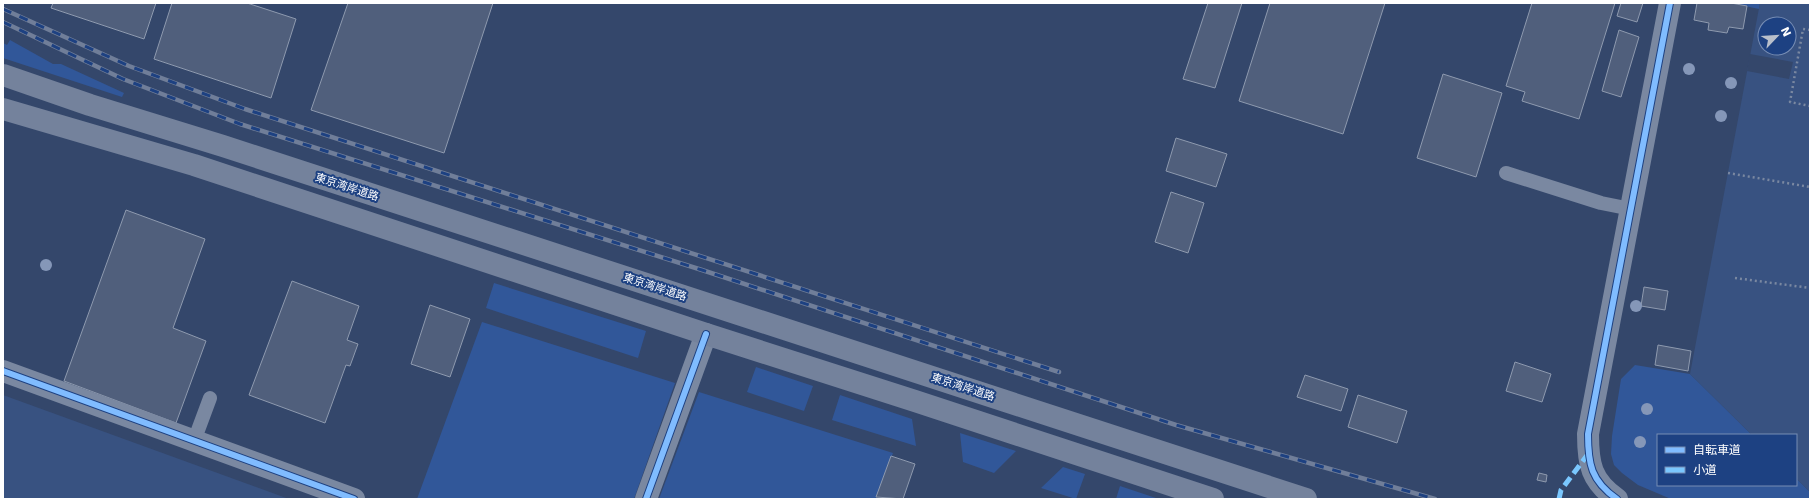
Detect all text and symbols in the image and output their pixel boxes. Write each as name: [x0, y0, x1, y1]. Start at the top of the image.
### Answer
north arrow: [1757, 16, 1797, 56]
text: N: [1778, 25, 1793, 39]
street label: 東京湾岸道路: [314, 171, 380, 203]
street label: 東京湾岸道路: [622, 271, 688, 303]
street label: 東京湾岸道路: [930, 371, 996, 403]
legend: [1657, 434, 1797, 486]
text: 自転車道: [1693, 443, 1741, 457]
text: 小道: [1693, 463, 1717, 477]

